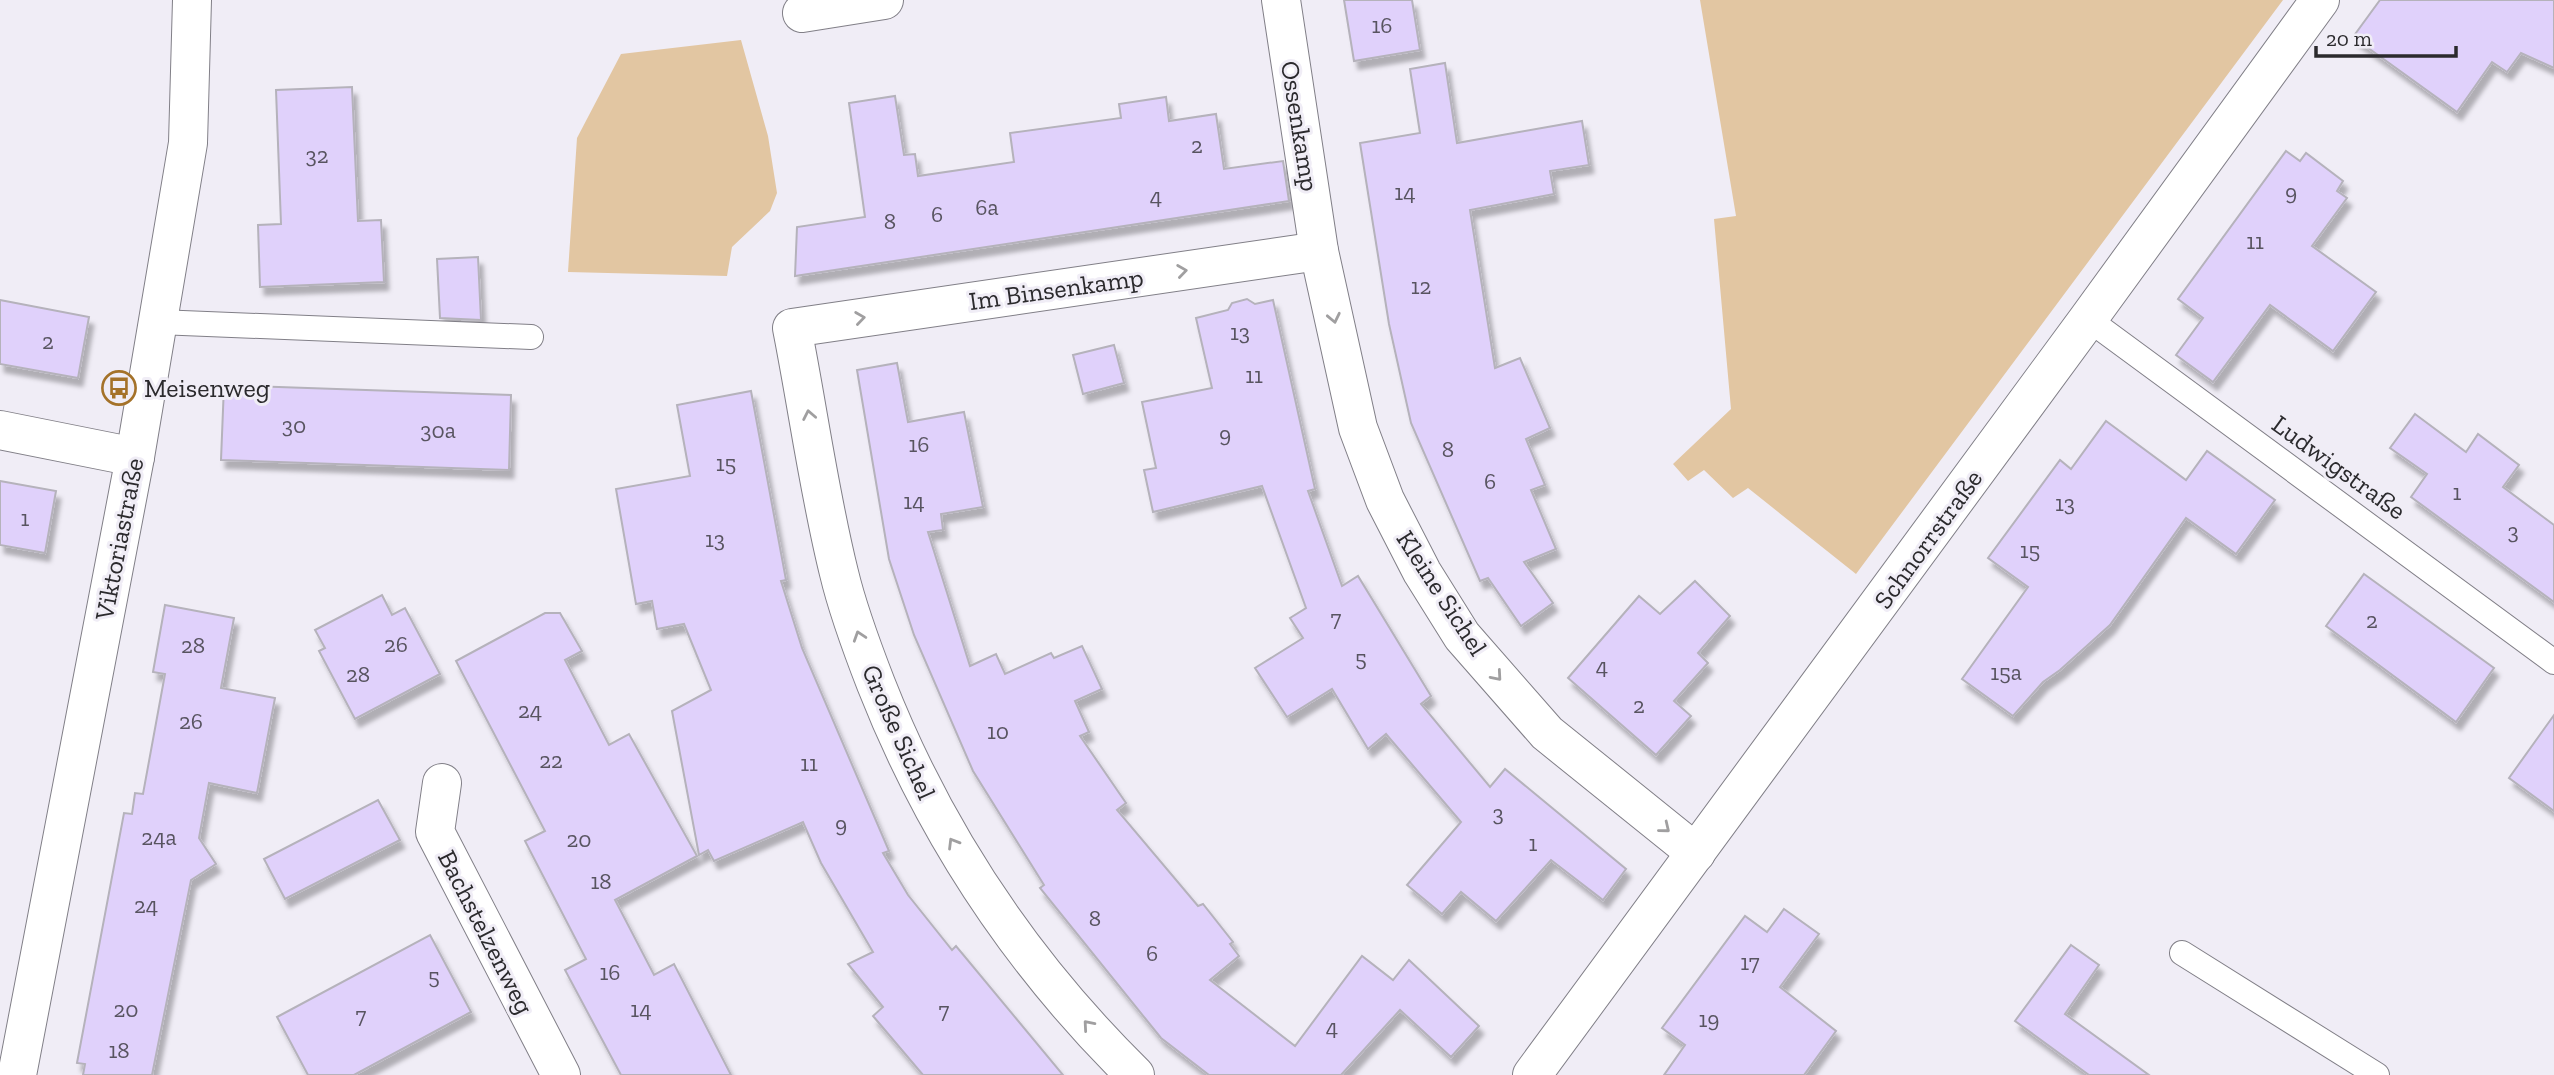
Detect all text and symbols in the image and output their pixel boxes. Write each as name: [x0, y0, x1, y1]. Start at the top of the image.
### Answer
house number: 16: [1371, 11, 1393, 39]
scale bar: [2316, 14, 2456, 58]
text: 20 m: [2326, 26, 2372, 51]
street label: Ossenkamp: [1274, 58, 1326, 194]
house number: 2: [1191, 131, 1203, 159]
house number: 32: [305, 141, 329, 169]
house number: 14: [1394, 178, 1416, 206]
house number: 9: [2285, 178, 2297, 206]
house number: 4: [1150, 182, 1162, 210]
house number: 6a: [975, 193, 999, 221]
house number: 6: [931, 200, 943, 228]
house number: 8: [884, 207, 896, 235]
house number: 11: [2246, 227, 2264, 255]
street label: Im Binsenkamp: [967, 261, 1145, 317]
one-way arrow: [1176, 264, 1188, 279]
house number: 12: [1411, 272, 1431, 300]
one-way arrow: [854, 311, 866, 326]
one-way arrow: [1325, 312, 1340, 324]
house number: 13: [1230, 318, 1250, 346]
house number: 2: [42, 327, 54, 355]
house number: 11: [1245, 361, 1263, 389]
bus stop icon: Meisenweg: [100, 369, 138, 407]
place label: Meisenweg: [144, 372, 270, 404]
street label: Ludwigstraße: [2266, 408, 2412, 526]
one-way arrow: [802, 409, 817, 421]
house number: 30: [282, 411, 306, 439]
house number: 30a: [420, 416, 456, 444]
house number: 9: [1219, 420, 1231, 448]
house number: 16: [908, 430, 930, 458]
house number: 8: [1442, 435, 1454, 463]
house number: 15: [716, 449, 736, 477]
street label: Viktoriastraße: [87, 455, 150, 624]
street label: Schnorrstraße: [1867, 463, 1989, 615]
house number: 6: [1484, 467, 1496, 495]
house number: 1: [2453, 478, 2462, 506]
house number: 14: [903, 487, 925, 515]
house number: 13: [2055, 489, 2075, 517]
house number: 1: [21, 504, 30, 532]
house number: 3: [2507, 517, 2519, 545]
street label: Kleine Sichel: [1390, 524, 1494, 662]
house number: 13: [705, 525, 725, 553]
house number: 15: [2020, 536, 2040, 564]
house number: 7: [1331, 604, 1342, 632]
house number: 2: [2366, 606, 2378, 634]
house number: 26: [384, 630, 408, 658]
house number: 28: [181, 631, 205, 659]
one-way arrow: [853, 631, 867, 643]
house number: 5: [1355, 644, 1367, 672]
house number: 4: [1596, 652, 1608, 680]
house number: 15a: [1990, 658, 2022, 686]
house number: 28: [346, 660, 370, 688]
street label: Große Sichel: [855, 660, 943, 804]
one-way arrow: [1489, 667, 1501, 680]
house number: 2: [1633, 691, 1645, 719]
house number: 24: [518, 696, 542, 724]
house number: 26: [179, 707, 203, 735]
house number: 10: [987, 717, 1009, 745]
house number: 22: [539, 746, 563, 774]
house number: 11: [800, 749, 818, 777]
house number: 3: [1492, 799, 1504, 827]
house number: 9: [835, 810, 847, 838]
one-way arrow: [1656, 820, 1669, 832]
house number: 24a: [141, 823, 177, 851]
house number: 20: [566, 825, 592, 853]
house number: 1: [1529, 829, 1538, 857]
one-way arrow: [948, 838, 961, 851]
street label: Bachstelzenweg: [431, 845, 541, 1019]
house number: 18: [590, 867, 612, 895]
house number: 24: [134, 891, 158, 919]
house number: 8: [1089, 904, 1101, 932]
house number: 6: [1146, 939, 1158, 967]
house number: 17: [1740, 948, 1760, 976]
house number: 16: [599, 958, 621, 986]
house number: 5: [428, 962, 440, 990]
house number: 20: [113, 995, 139, 1023]
house number: 14: [630, 995, 652, 1023]
house number: 7: [939, 996, 950, 1024]
house number: 7: [356, 1001, 367, 1029]
house number: 19: [1698, 1005, 1720, 1033]
house number: 4: [1326, 1013, 1338, 1041]
one-way arrow: [1084, 1021, 1096, 1034]
house number: 18: [108, 1036, 130, 1064]

